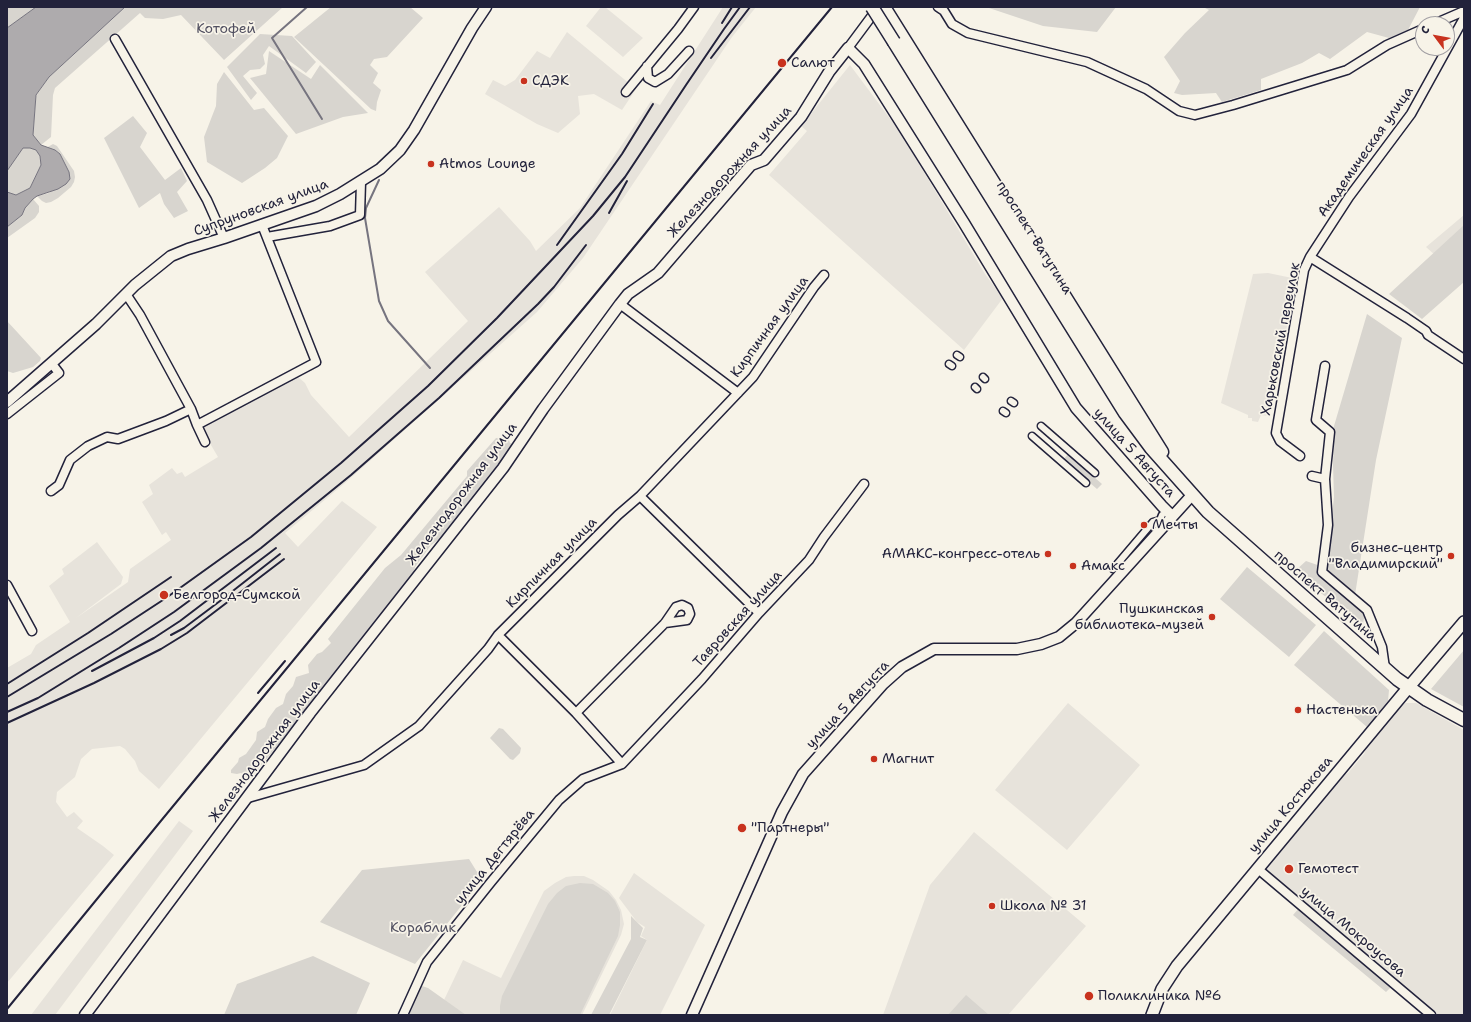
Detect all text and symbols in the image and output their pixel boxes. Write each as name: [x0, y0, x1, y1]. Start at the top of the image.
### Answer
north arrow: [1415, 16, 1455, 56]
park label: Котофей: [196, 21, 256, 37]
text: С: [1417, 23, 1433, 37]
place label: Салют: [791, 55, 835, 71]
marker: Салют: [776, 57, 788, 69]
place label: СДЭК: [532, 73, 569, 89]
marker: СДЭК: [519, 76, 529, 86]
street label: Академическая улица: [1315, 84, 1417, 220]
street label: Железнодорожная улица: [665, 103, 795, 241]
place label: Atmos Lounge: [439, 156, 536, 172]
marker: Atmos Lounge: [426, 159, 436, 169]
street label: Супруновская улица: [192, 176, 330, 240]
street label: проспект Ватутина: [992, 178, 1076, 298]
street label: Харьковский переулок: [1258, 261, 1304, 417]
street label: Кирпичная улица: [728, 273, 812, 381]
street label: улица 5 Августа: [1090, 405, 1178, 501]
street label: Железнодорожная улица: [403, 419, 521, 569]
street label: Кирпичная улица: [503, 514, 601, 612]
place label: Мечты: [1152, 517, 1198, 533]
marker: Мечты: [1139, 520, 1149, 530]
place label: бизнес-центр "Владимирский": [1329, 540, 1443, 572]
place label: АМАКС-конгресс-отель: [882, 546, 1040, 562]
street label: проспект Ватутина: [1270, 547, 1380, 645]
marker: АМАКС-конгресс-отель: [1043, 549, 1053, 559]
marker: бизнес-центр "Владимирский": [1446, 551, 1456, 561]
place label: Амакс: [1081, 558, 1125, 574]
marker: Амакс: [1068, 561, 1078, 571]
street label: Тавровская улица: [690, 567, 786, 671]
place label: Белгород-Сумской: [173, 587, 300, 603]
marker: Белгород-Сумской: [158, 589, 170, 601]
place label: Пушкинская библиотека-музей: [1075, 601, 1204, 634]
marker: Пушкинская библиотека-музей: [1207, 612, 1217, 622]
street label: улица 5 Августа: [803, 658, 893, 752]
street label: Железнодорожная улица: [206, 676, 324, 826]
place label: Настенька: [1306, 702, 1377, 718]
marker: Настенька: [1293, 705, 1303, 715]
place label: Магнит: [882, 751, 934, 767]
street label: улица Костюкова: [1246, 753, 1336, 857]
marker: Магнит: [869, 754, 879, 764]
street label: улица Дегтярёва: [451, 806, 539, 908]
place label: "Партнеры": [751, 820, 829, 836]
marker: "Партнеры": [736, 822, 748, 834]
place label: Гемотест: [1298, 861, 1359, 877]
marker: Гемотест: [1283, 863, 1295, 875]
street label: улица Мокроусова: [1297, 883, 1409, 981]
place label: Школа № 31: [1000, 898, 1087, 914]
marker: Школа № 31: [987, 901, 997, 911]
park label: Кораблик: [390, 920, 456, 936]
place label: Поликлиника №6: [1098, 988, 1222, 1004]
marker: Поликлиника №6: [1083, 990, 1095, 1002]

